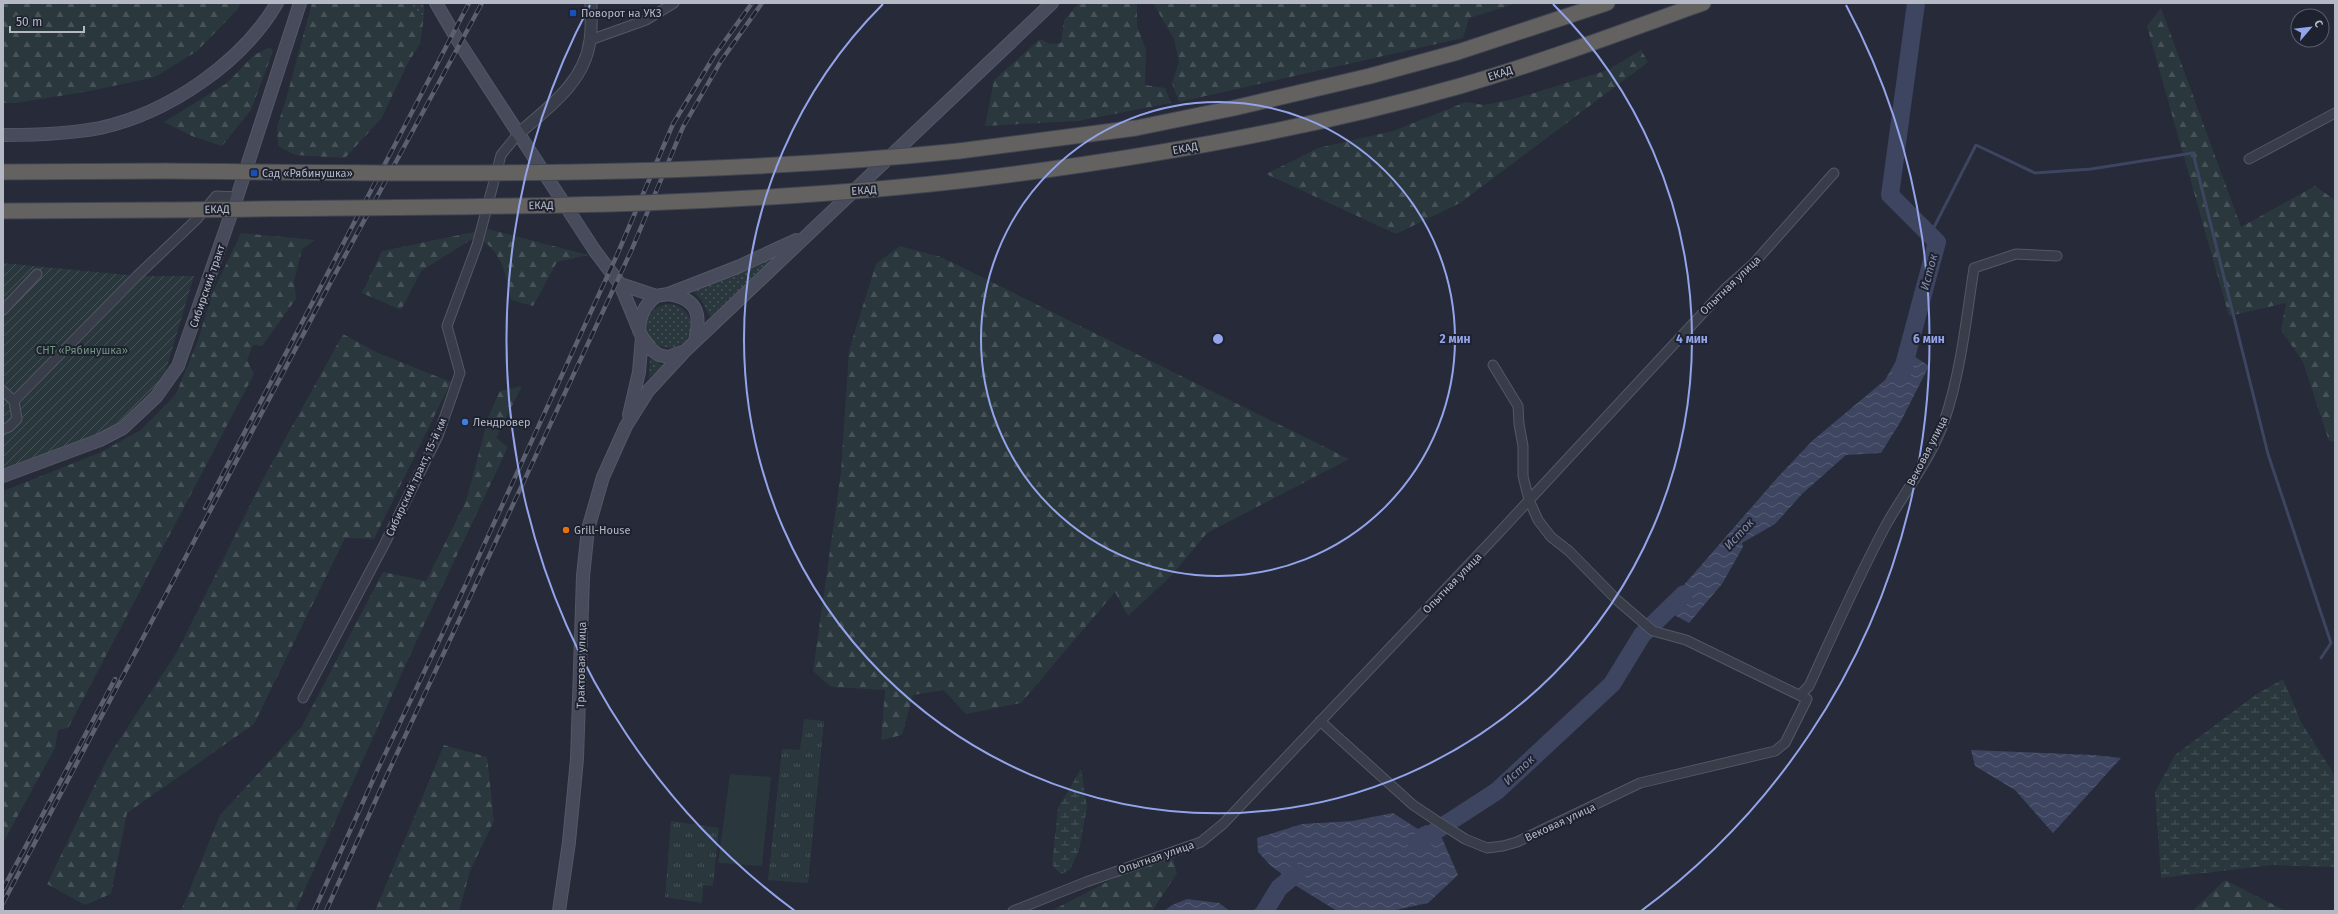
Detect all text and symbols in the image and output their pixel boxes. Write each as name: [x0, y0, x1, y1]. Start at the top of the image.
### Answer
place label: Поворот на УКЗ: [581, 7, 662, 20]
scale bar: [10, 8, 84, 34]
marker: Поворот на УКЗ: [568, 8, 578, 18]
north arrow: [2290, 8, 2330, 48]
text: 50 m: [16, 15, 42, 29]
text: С: [2311, 18, 2326, 30]
street label: ЕКАД: [1486, 63, 1514, 84]
street label: ЕКАД: [1171, 140, 1199, 157]
place label: Сад «Рябинушка»: [262, 167, 353, 180]
marker: Сад «Рябинушка»: [249, 168, 259, 178]
street label: ЕКАД: [851, 183, 877, 198]
street label: ЕКАД: [528, 199, 554, 212]
street label: ЕКАД: [204, 203, 230, 216]
street label: Сибирский тракт: [187, 243, 228, 330]
water label: Исток: [1917, 252, 1941, 292]
street label: Опытная улица: [1697, 253, 1763, 318]
centre of rings: [1211, 332, 1225, 346]
text: 2 мин: [1439, 332, 1471, 346]
text: 4 мин: [1676, 332, 1708, 346]
text: 6 мин: [1913, 332, 1945, 346]
park label: СНТ «Рябинушка»: [36, 344, 128, 357]
street label: Вековая улица: [1904, 414, 1951, 488]
street label: Сибирский тракт, 15-й км: [383, 416, 450, 539]
place label: Лендровер: [473, 416, 531, 429]
marker: Лендровер: [460, 417, 470, 427]
water label: Исток: [1721, 515, 1757, 552]
place label: Grill-House: [574, 524, 631, 537]
marker: Grill-House: [561, 525, 571, 535]
street label: Опытная улица: [1420, 550, 1485, 616]
street label: Трактовая улица: [574, 622, 589, 708]
water label: Исток: [1501, 752, 1538, 788]
street label: Вековая улица: [1523, 800, 1598, 844]
street label: Опытная улица: [1117, 838, 1196, 877]

